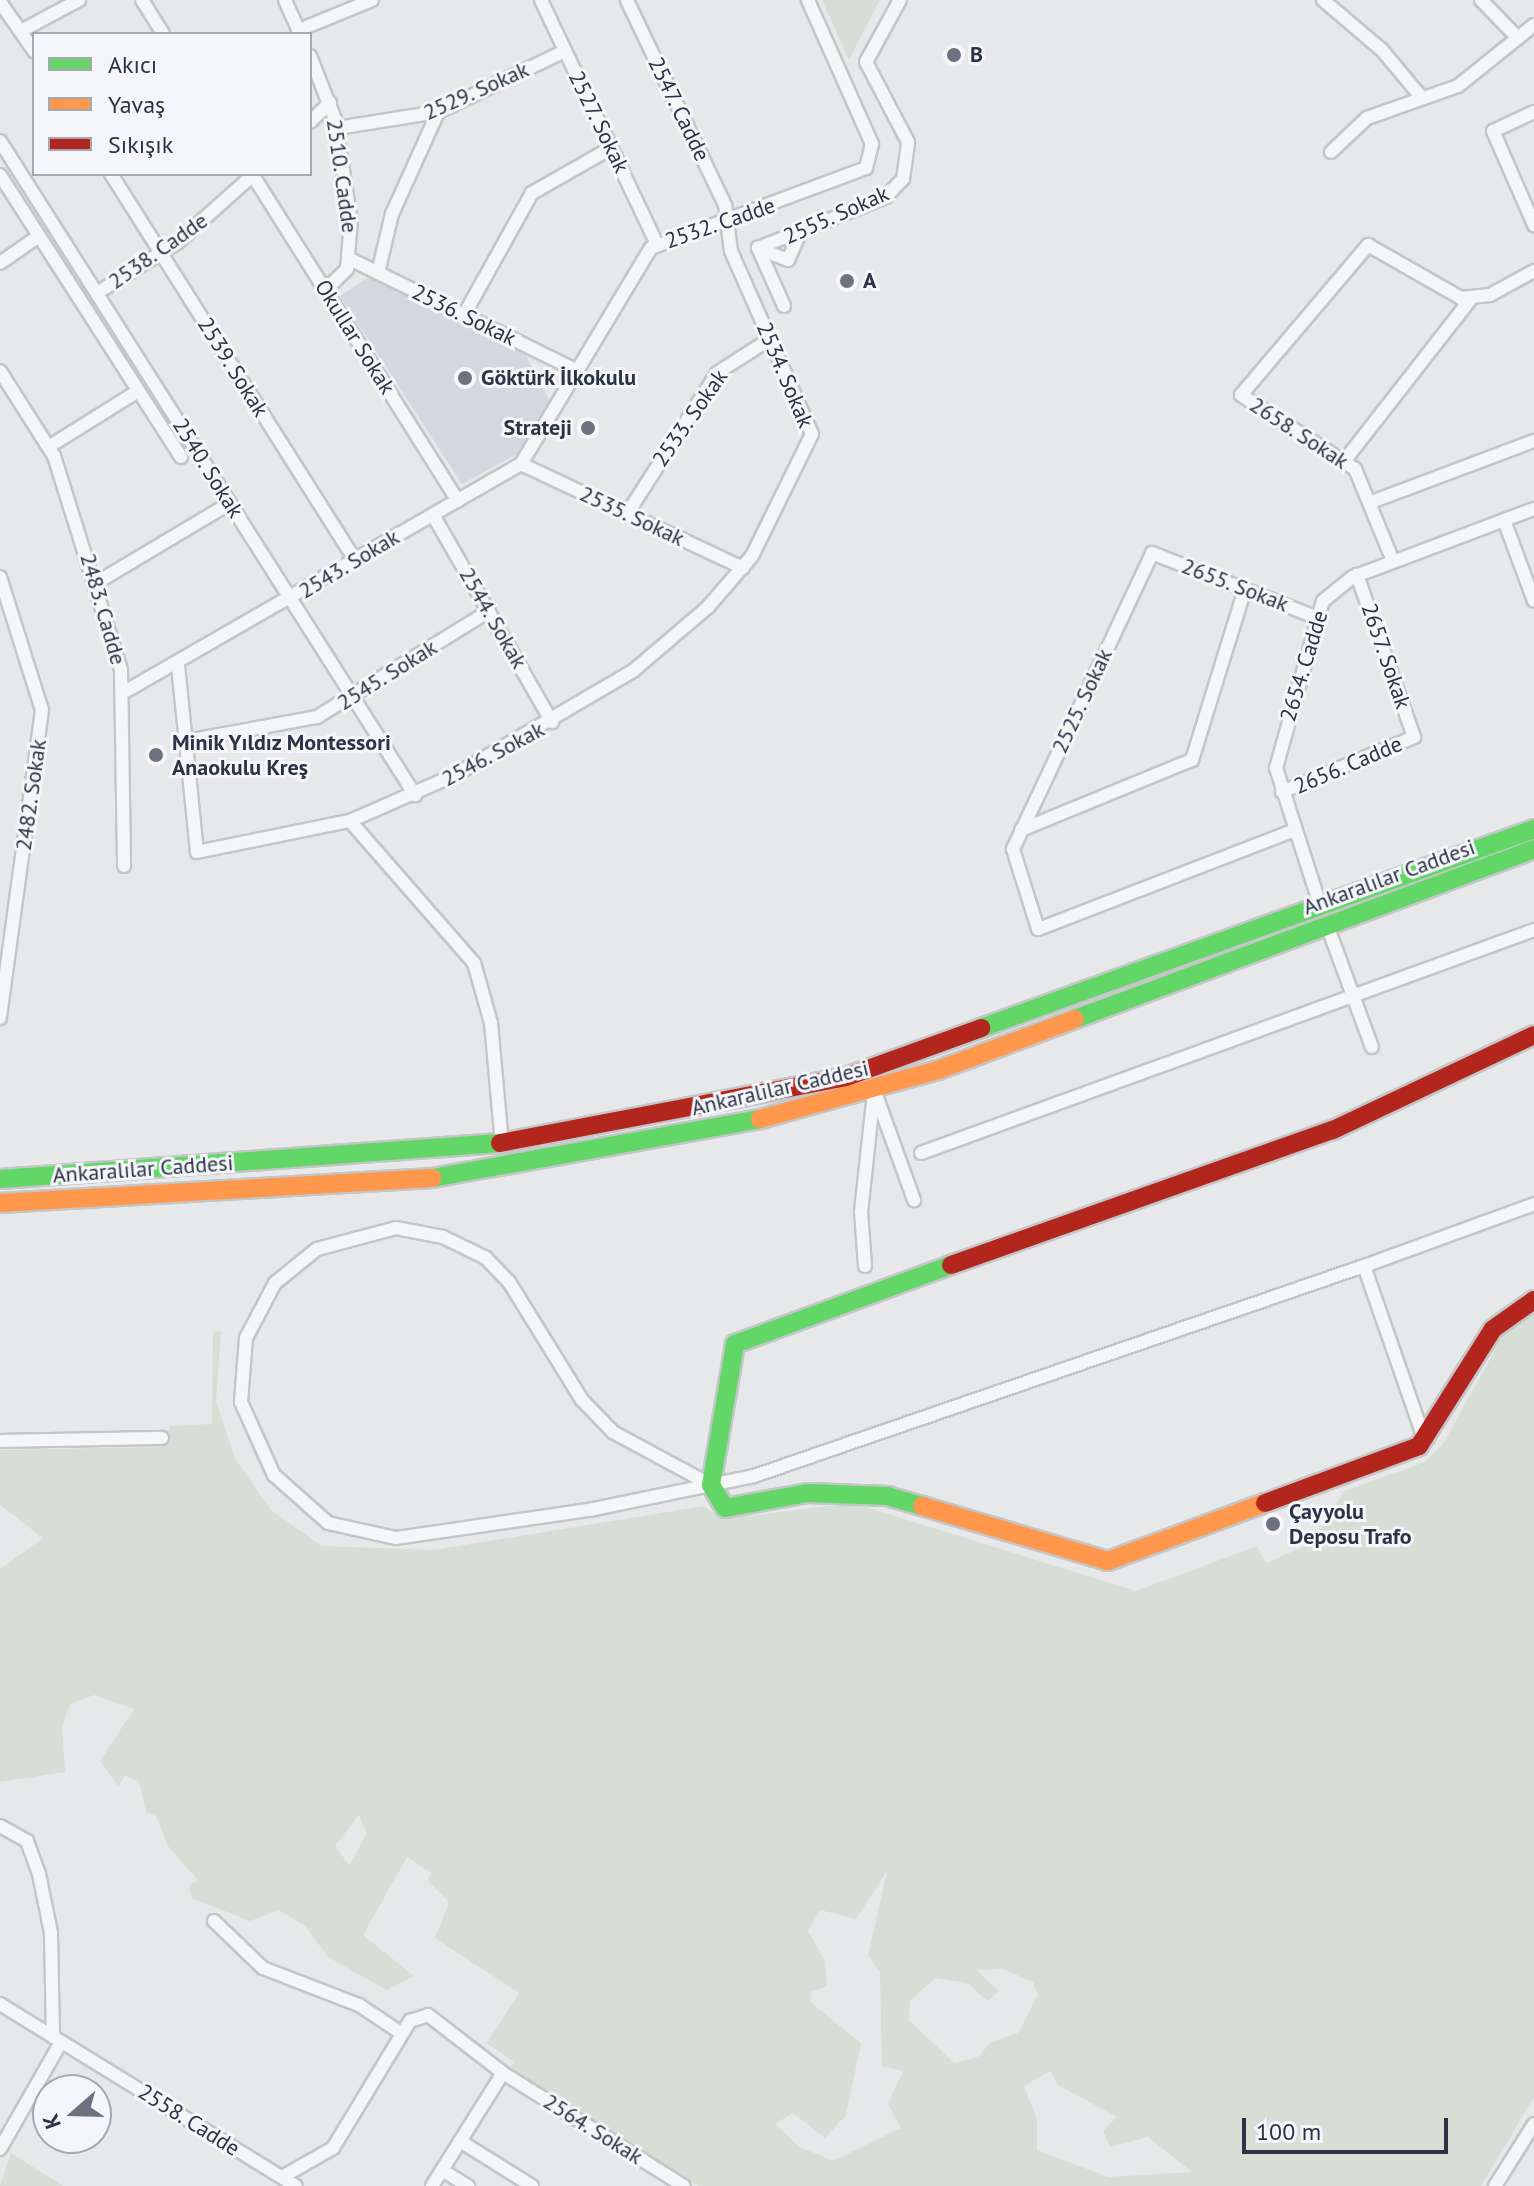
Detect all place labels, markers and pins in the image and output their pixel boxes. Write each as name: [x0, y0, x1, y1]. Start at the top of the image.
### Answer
place label: B: [970, 42, 983, 68]
marker: B: [945, 46, 963, 64]
place label: A: [863, 268, 876, 294]
marker: A: [838, 272, 856, 290]
place label: Göktürk İlkokulu: [481, 365, 637, 391]
marker: Göktürk İlkokulu: [456, 369, 474, 387]
place label: Strateji: [503, 415, 572, 441]
marker: Strateji: [579, 419, 597, 437]
place label: Minik Yıldız Montessori Anaokulu Kreş: [172, 729, 393, 780]
marker: Minik Yıldız Montessori Anaokulu Kreş: [147, 746, 165, 764]
place label: Çayyolu Deposu Trafo: [1289, 1498, 1412, 1550]
marker: Çayyolu Deposu Trafo: [1264, 1515, 1282, 1533]

